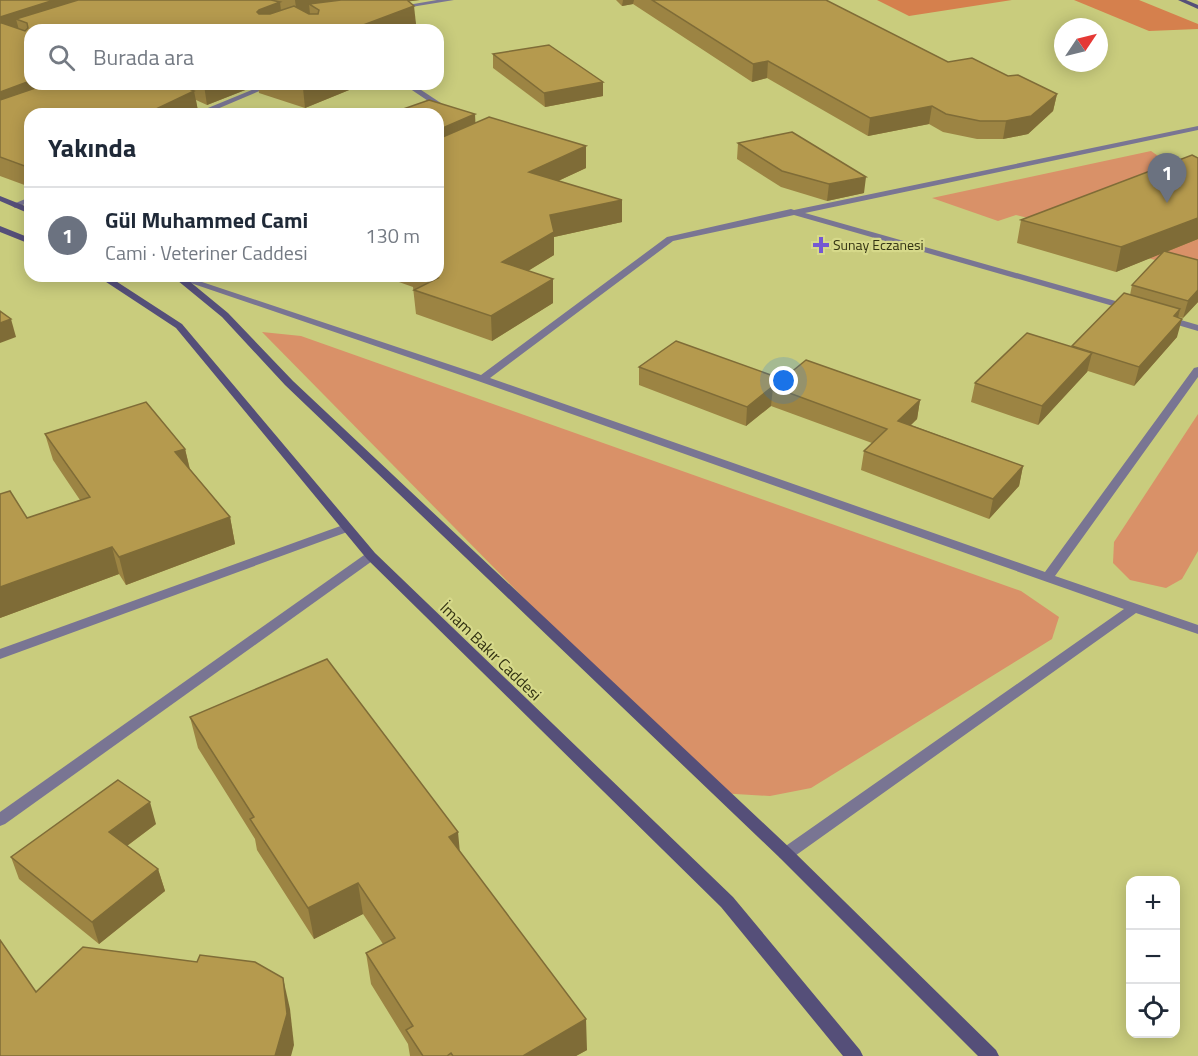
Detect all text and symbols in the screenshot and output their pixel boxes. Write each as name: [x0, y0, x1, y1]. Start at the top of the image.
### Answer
north arrow: [1054, 18, 1108, 72]
search box: [24, 24, 444, 90]
text: Burada ara: [93, 40, 194, 74]
icon: search: [45, 41, 78, 74]
text: Yakında: [48, 128, 136, 167]
pin: 1: [1148, 154, 1186, 203]
text: Gül Muhammed Cami: [105, 203, 308, 237]
text: 1: [62, 220, 73, 251]
text: 130 m: [365, 220, 420, 251]
place label: Sunay Eczanesi: [833, 234, 924, 255]
text: Cami · Veteriner Caddesi: [105, 237, 308, 268]
marker: Sunay Eczanesi: [814, 238, 828, 252]
your location: [769, 366, 798, 395]
street label: İmam Bakır Caddesi: [435, 596, 547, 706]
map controls: [1126, 876, 1180, 1038]
button: +: [1126, 876, 1180, 930]
button: −: [1126, 930, 1180, 984]
button: locate: [1126, 984, 1180, 1038]

